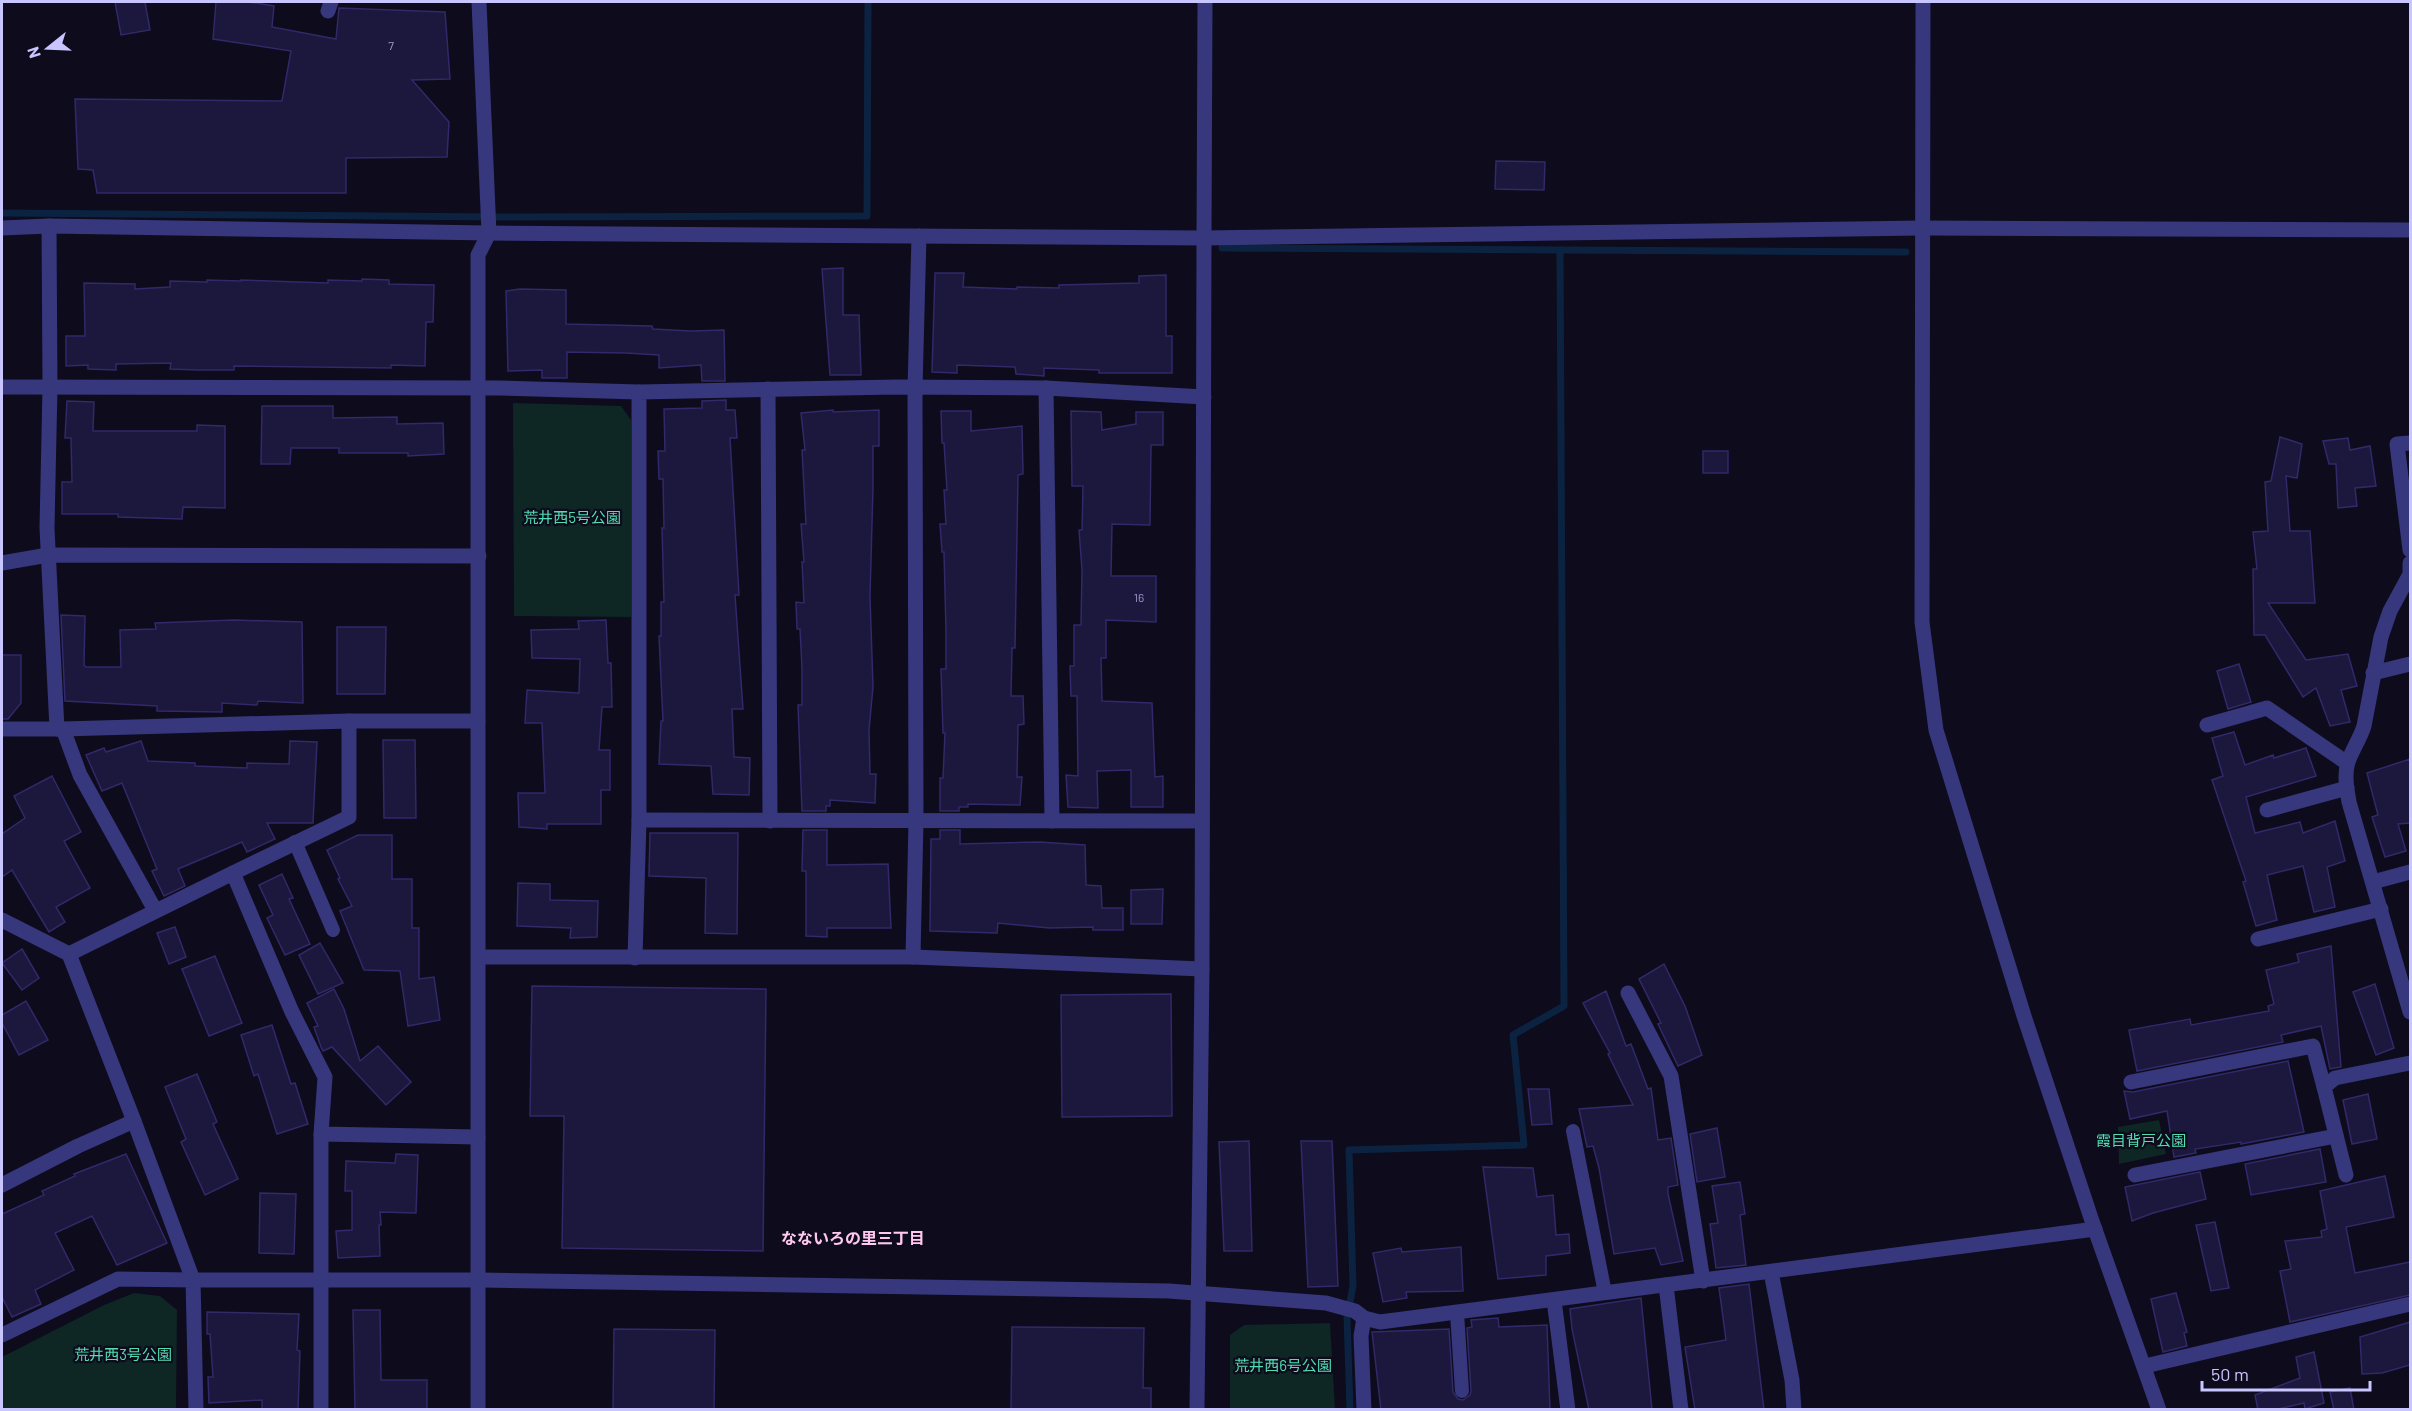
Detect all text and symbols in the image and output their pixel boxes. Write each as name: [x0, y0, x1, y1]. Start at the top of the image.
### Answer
north arrow: [18, 18, 78, 78]
house number: 7: [388, 38, 394, 52]
text: N: [23, 45, 44, 61]
park label: 荒井西5号公園: [523, 508, 621, 526]
house number: 16: [1134, 590, 1144, 604]
park label: 霞目背戸公園: [2096, 1131, 2186, 1149]
district label: なないろの里三丁目: [781, 1228, 925, 1247]
park label: 荒井西3号公園: [74, 1345, 172, 1363]
scale bar: [2202, 1354, 2370, 1392]
park label: 荒井西6号公園: [1234, 1356, 1332, 1374]
text: 50 m: [2211, 1363, 2249, 1385]

